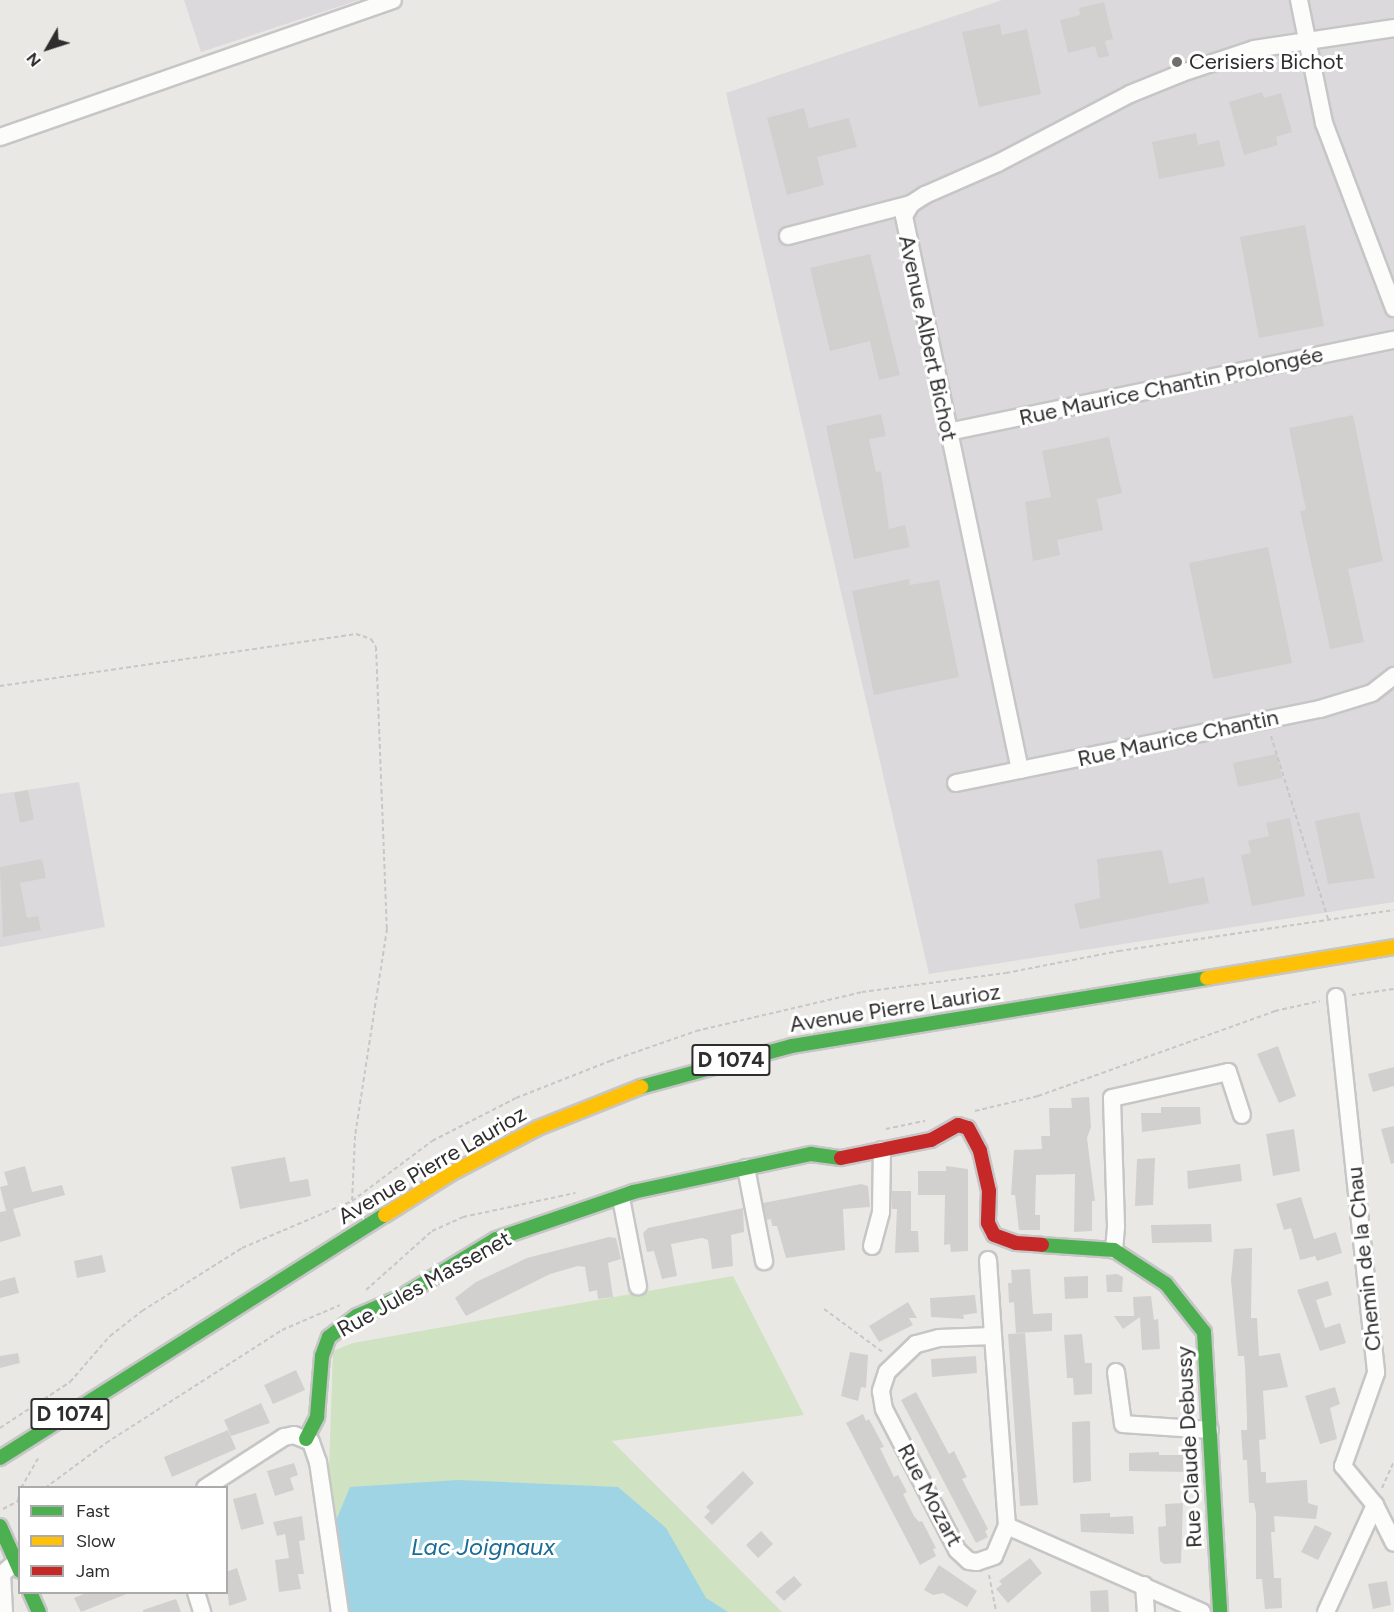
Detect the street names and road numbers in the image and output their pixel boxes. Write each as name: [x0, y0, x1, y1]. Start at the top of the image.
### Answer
street label: Avenue Albert Bichot: [893, 233, 963, 443]
street label: Rue Maurice Chantin Prolongée: [1017, 341, 1325, 431]
street label: Rue Maurice Chantin: [1075, 704, 1281, 772]
street label: Avenue Pierre Laurioz: [788, 978, 1002, 1038]
road number: D 1074: [690, 1042, 771, 1078]
street label: Avenue Pierre Laurioz: [333, 1100, 531, 1230]
street label: Chemin de la Chau: [1341, 1166, 1387, 1352]
street label: Rue Jules Massenet: [333, 1225, 515, 1343]
street label: Rue Claude Debussy: [1171, 1345, 1207, 1549]
road number: D 1074: [29, 1396, 110, 1432]
street label: Rue Mozart: [892, 1439, 968, 1551]

